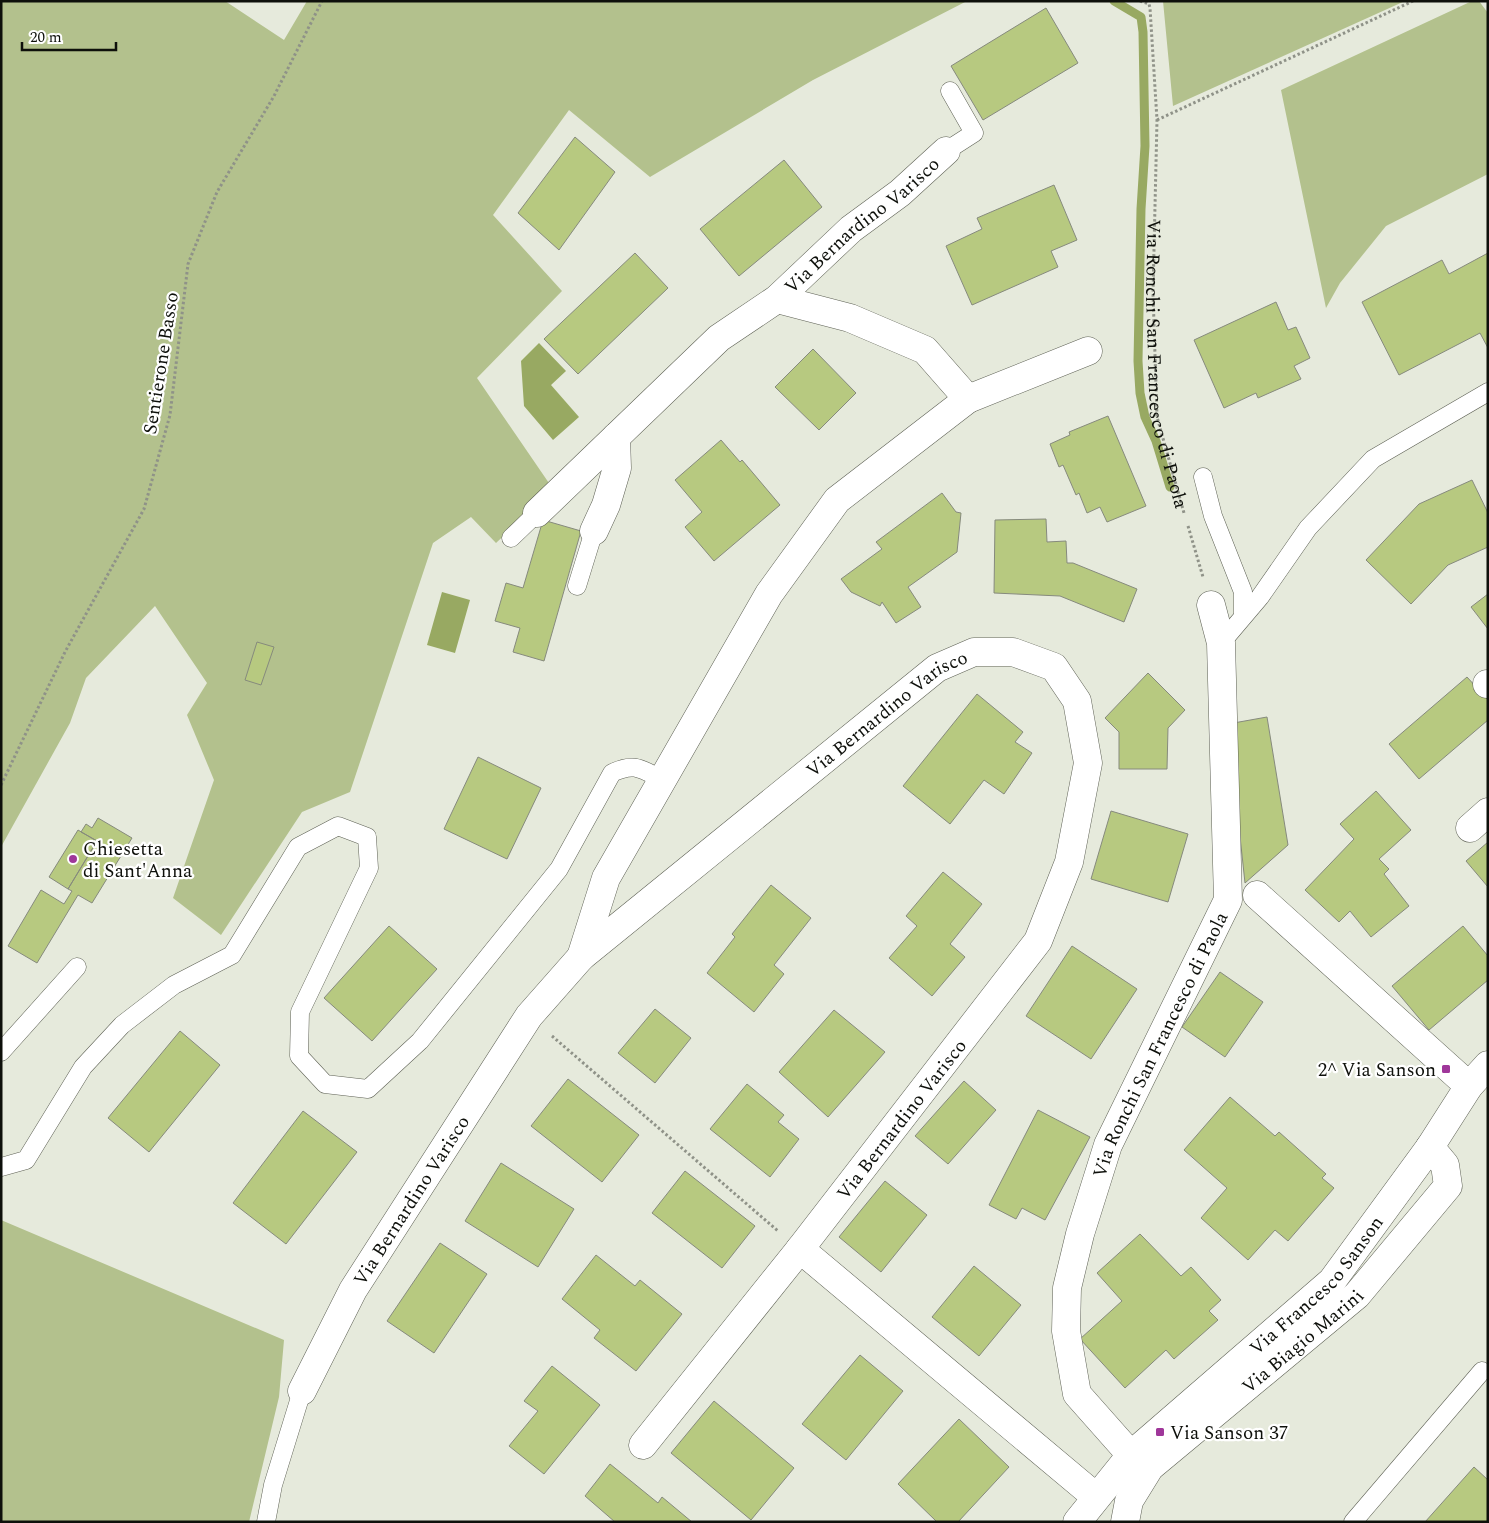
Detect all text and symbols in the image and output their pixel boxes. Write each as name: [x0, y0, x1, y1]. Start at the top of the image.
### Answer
scale bar: [22, 20, 116, 52]
text: 20 m: [30, 26, 62, 49]
street label: Via Bernardino Varisco: [778, 151, 947, 301]
street label: Via Ronchi San Francesco di Paola: [1137, 219, 1195, 512]
street label: Sentierone Basso: [136, 290, 187, 436]
street label: Via Bernardino Varisco: [800, 643, 973, 785]
place label: Chiesetta di Sant'Anna: [83, 835, 193, 886]
marker: Chiesetta di Sant'Anna: [67, 853, 79, 865]
street label: Via Ronchi San Francesco di Paola: [1086, 906, 1236, 1181]
street label: Via Bernardino Varisco: [830, 1033, 974, 1207]
place label: 2^ Via Sanson: [1318, 1056, 1436, 1085]
marker: 2^ Via Sanson: [1440, 1063, 1452, 1075]
street label: Via Bernardino Varisco: [346, 1110, 478, 1292]
street label: Via Francesco Sanson: [1243, 1210, 1391, 1362]
street label: Via Biagio Marini: [1236, 1284, 1372, 1401]
place label: Via Sanson 37: [1170, 1419, 1288, 1448]
marker: Via Sanson 37: [1154, 1426, 1166, 1438]

